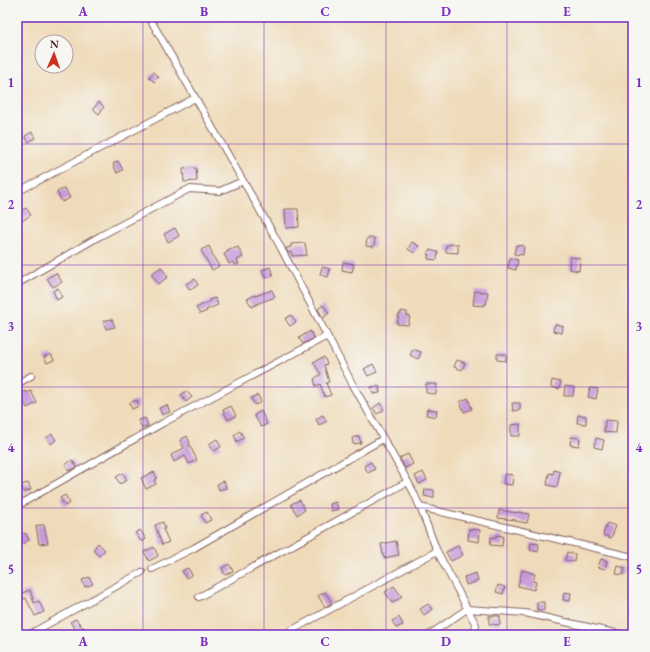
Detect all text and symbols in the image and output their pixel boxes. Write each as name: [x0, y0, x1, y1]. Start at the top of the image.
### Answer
text: A: [77, 3, 88, 20]
text: B: [200, 3, 208, 20]
text: C: [320, 3, 330, 20]
text: D: [441, 3, 451, 20]
text: E: [563, 3, 571, 20]
north arrow: [34, 34, 74, 74]
text: N: [50, 37, 59, 51]
text: 1: [8, 74, 15, 91]
text: 1: [636, 74, 643, 91]
text: 2: [8, 196, 15, 213]
text: 2: [636, 196, 643, 213]
text: 3: [8, 318, 15, 335]
text: 3: [636, 318, 643, 335]
text: 4: [8, 439, 15, 456]
text: 4: [636, 439, 643, 456]
text: 5: [8, 561, 14, 578]
text: 5: [636, 561, 642, 578]
text: A: [77, 633, 88, 650]
text: B: [200, 633, 208, 650]
text: C: [320, 633, 330, 650]
text: D: [441, 633, 451, 650]
text: E: [563, 633, 571, 650]

